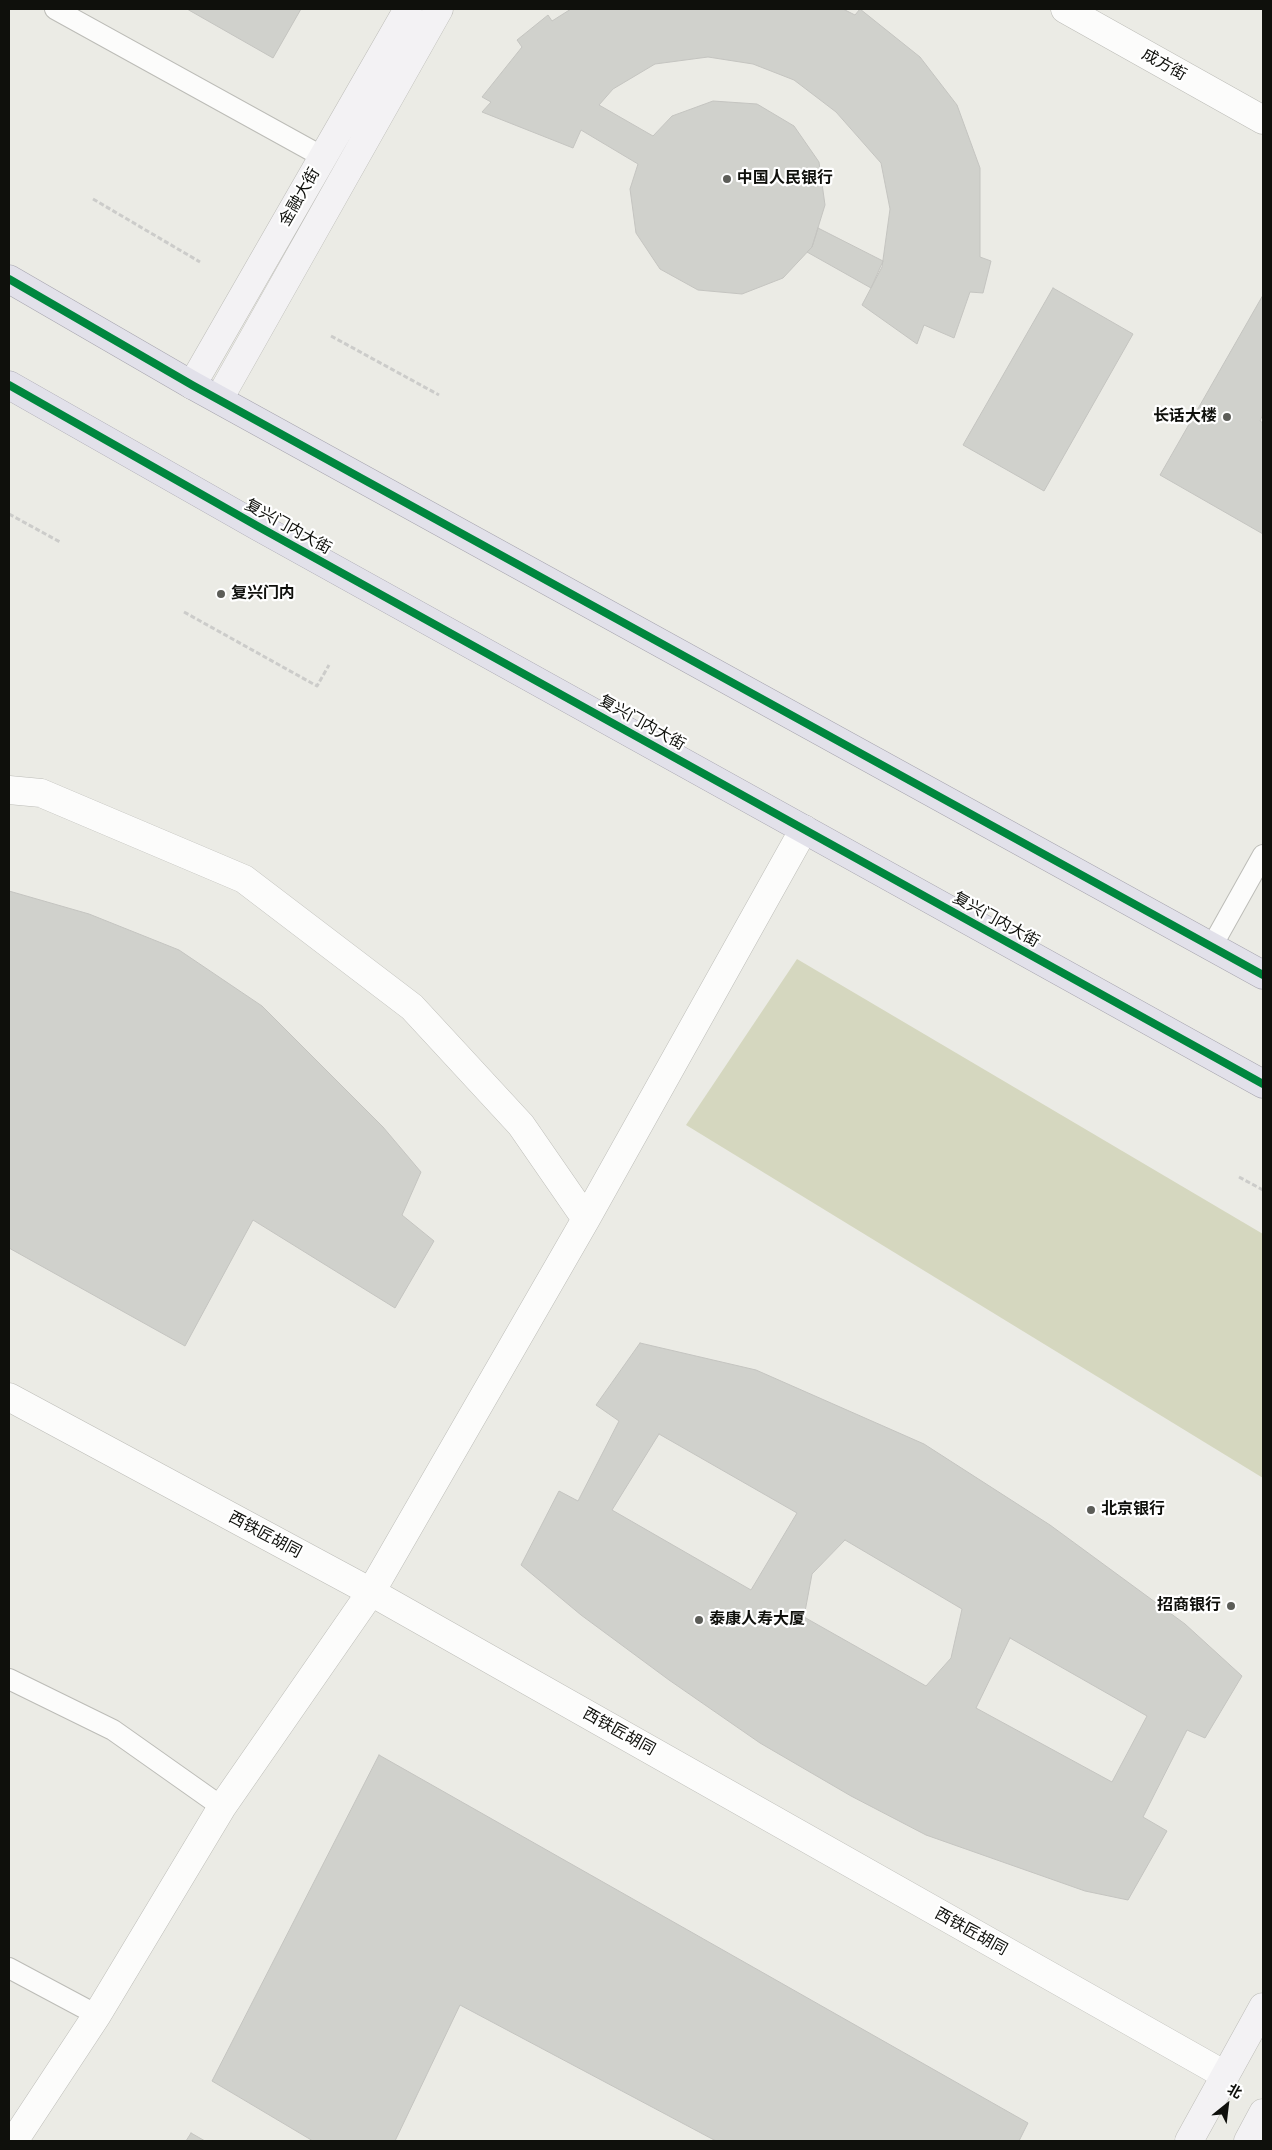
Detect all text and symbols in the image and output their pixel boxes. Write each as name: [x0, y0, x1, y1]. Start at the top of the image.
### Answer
street label: 成方街: [1138, 45, 1190, 85]
street label: 金融大街: [276, 164, 324, 230]
place label: 中国人民银行: [737, 169, 833, 189]
marker: 中国人民银行: [721, 173, 733, 185]
place label: 长话大楼: [1153, 407, 1217, 427]
marker: 长话大楼: [1221, 411, 1233, 423]
street label: 复兴门内大街: [241, 495, 335, 559]
place label: 复兴门内: [231, 584, 295, 604]
marker: 复兴门内: [215, 588, 227, 600]
street label: 复兴门内大街: [595, 691, 689, 755]
street label: 复兴门内大街: [949, 888, 1043, 952]
place label: 北京银行: [1101, 1500, 1165, 1520]
marker: 北京银行: [1085, 1504, 1097, 1516]
street label: 西铁匠胡同: [225, 1508, 305, 1562]
place label: 招商银行: [1157, 1596, 1221, 1616]
marker: 招商银行: [1225, 1600, 1237, 1612]
place label: 泰康人寿大厦: [709, 1610, 805, 1630]
marker: 泰康人寿大厦: [693, 1614, 705, 1626]
street label: 西铁匠胡同: [579, 1704, 659, 1760]
street label: 西铁匠胡同: [931, 1904, 1011, 1960]
north arrow: [1202, 2080, 1252, 2130]
text: 北: [1224, 2081, 1245, 2102]

